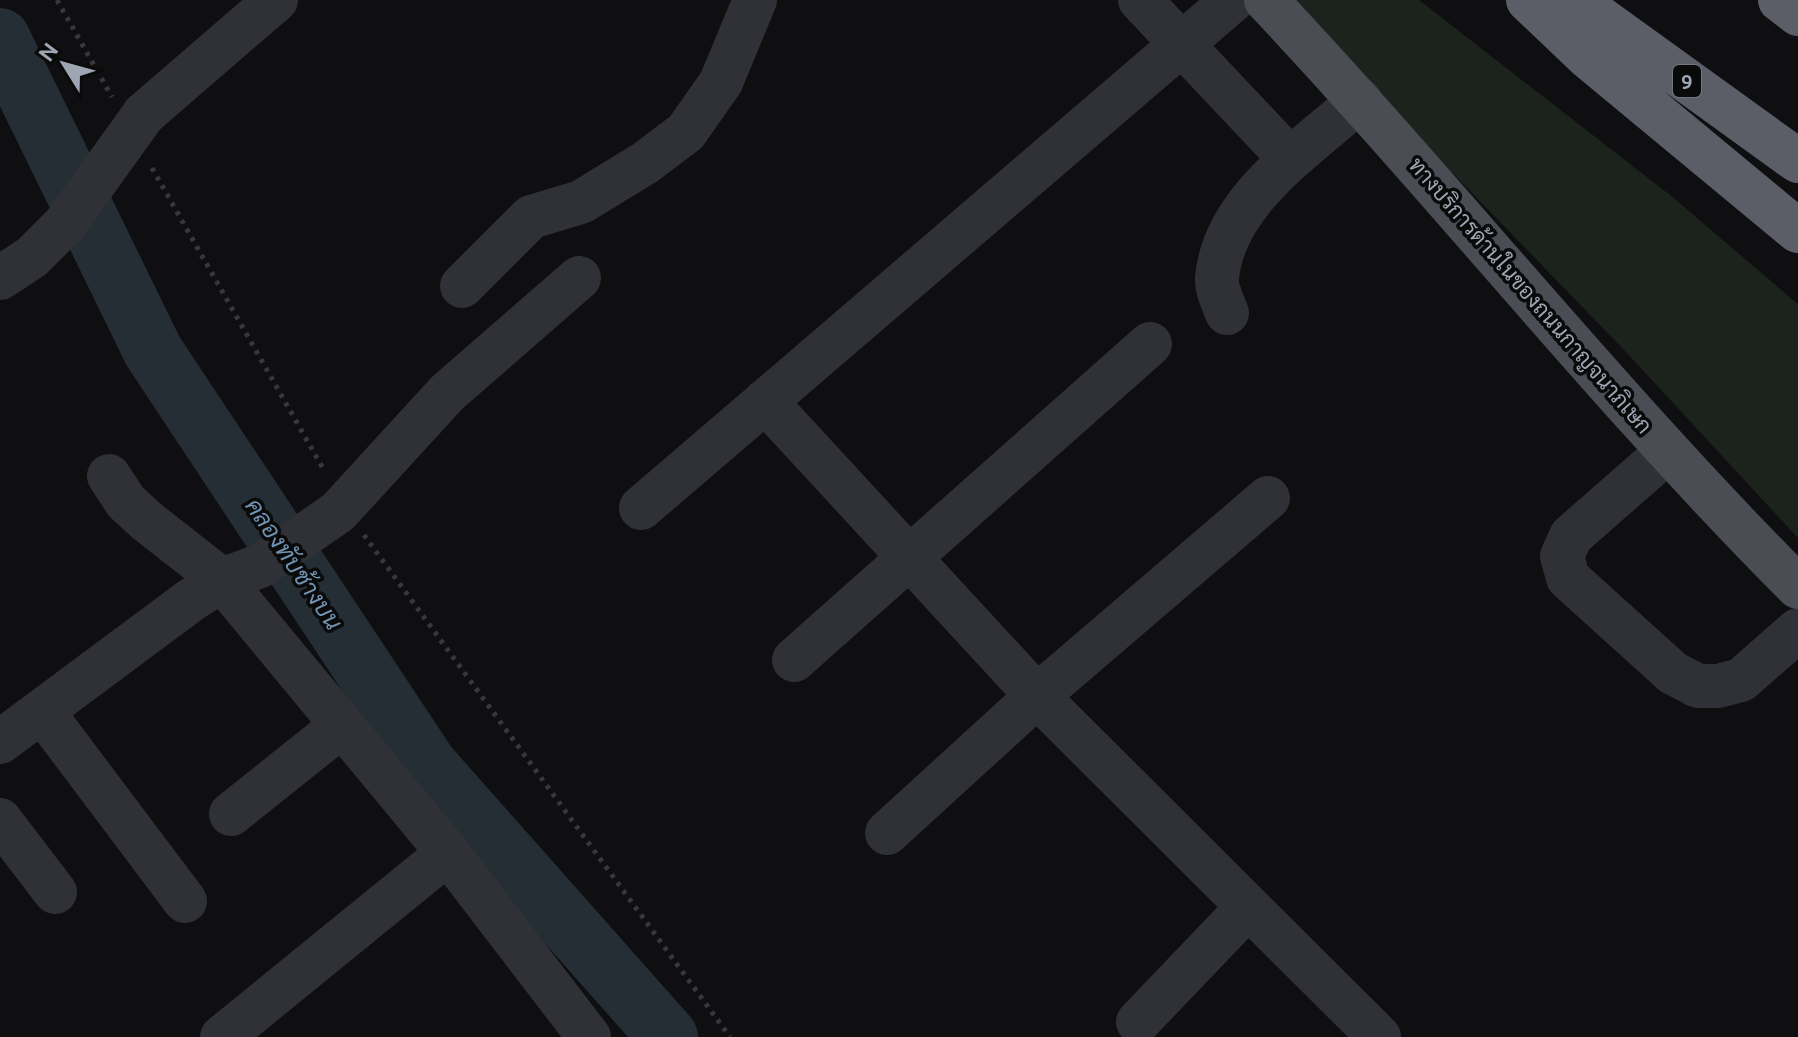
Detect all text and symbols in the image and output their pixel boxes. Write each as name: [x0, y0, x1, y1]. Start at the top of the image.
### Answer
north arrow: [24, 24, 104, 104]
text: N: [33, 38, 63, 66]
road number: 9: [1673, 65, 1701, 97]
street label: ทางบริการด้านในของถนนกาญจนาภิเษก: [1403, 151, 1658, 439]
water label: คลองทับช้างบน: [240, 493, 348, 635]

